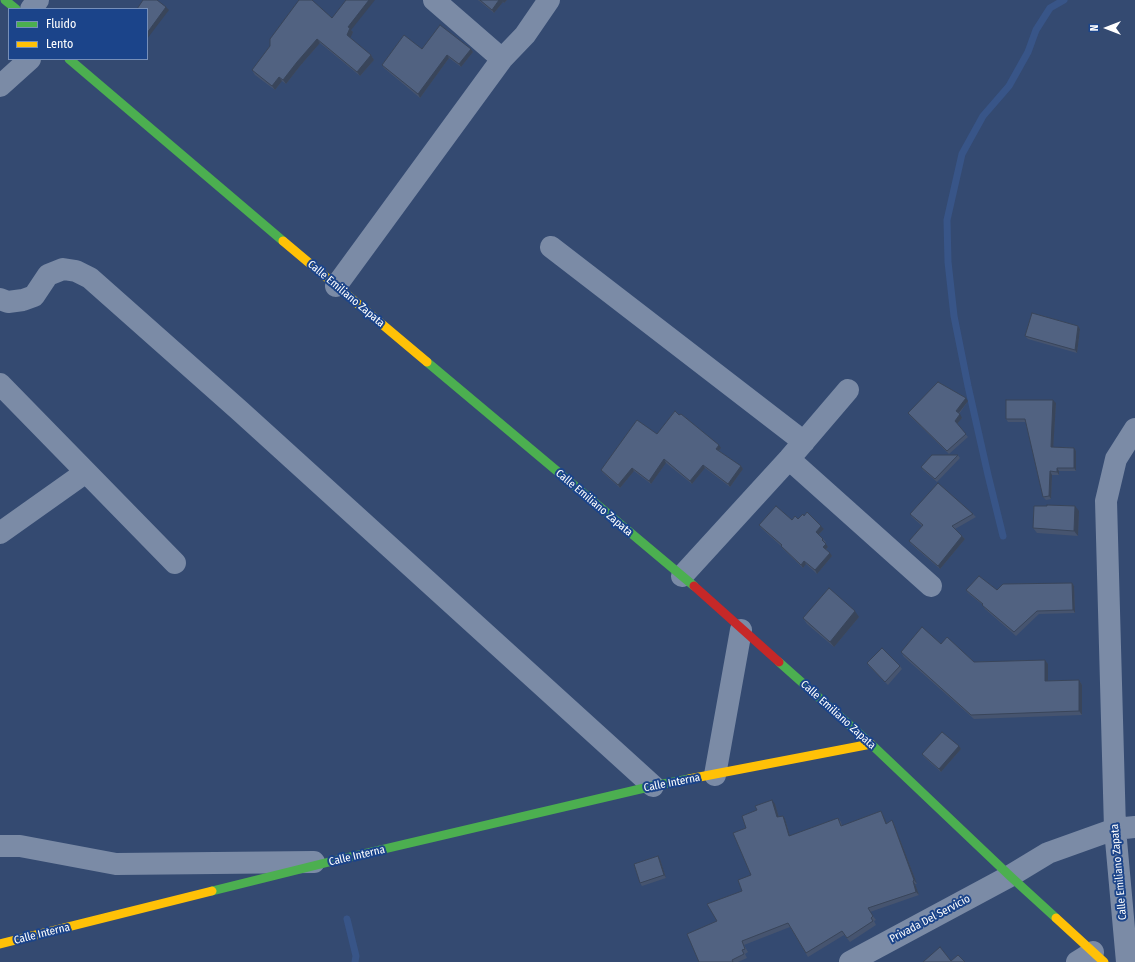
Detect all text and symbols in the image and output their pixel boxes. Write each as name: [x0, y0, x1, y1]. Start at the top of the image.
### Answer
legend: [8, 8, 148, 60]
north arrow: [1087, 8, 1127, 48]
text: Fluido: [46, 17, 76, 31]
text: N: [1088, 25, 1101, 31]
text: Lento: [46, 37, 73, 51]
street label: Calle Emiliano Zapata: [305, 258, 387, 330]
street label: Calle Emiliano Zapata: [553, 467, 635, 539]
street label: Calle Emiliano Zapata: [798, 678, 878, 752]
street label: Calle Interna: [643, 771, 701, 795]
street label: Calle Emiliano Zapata: [1108, 823, 1130, 921]
street label: Calle Interna: [328, 843, 386, 869]
street label: Privada Del Servicio: [888, 892, 972, 946]
street label: Calle Interna: [13, 921, 71, 947]

